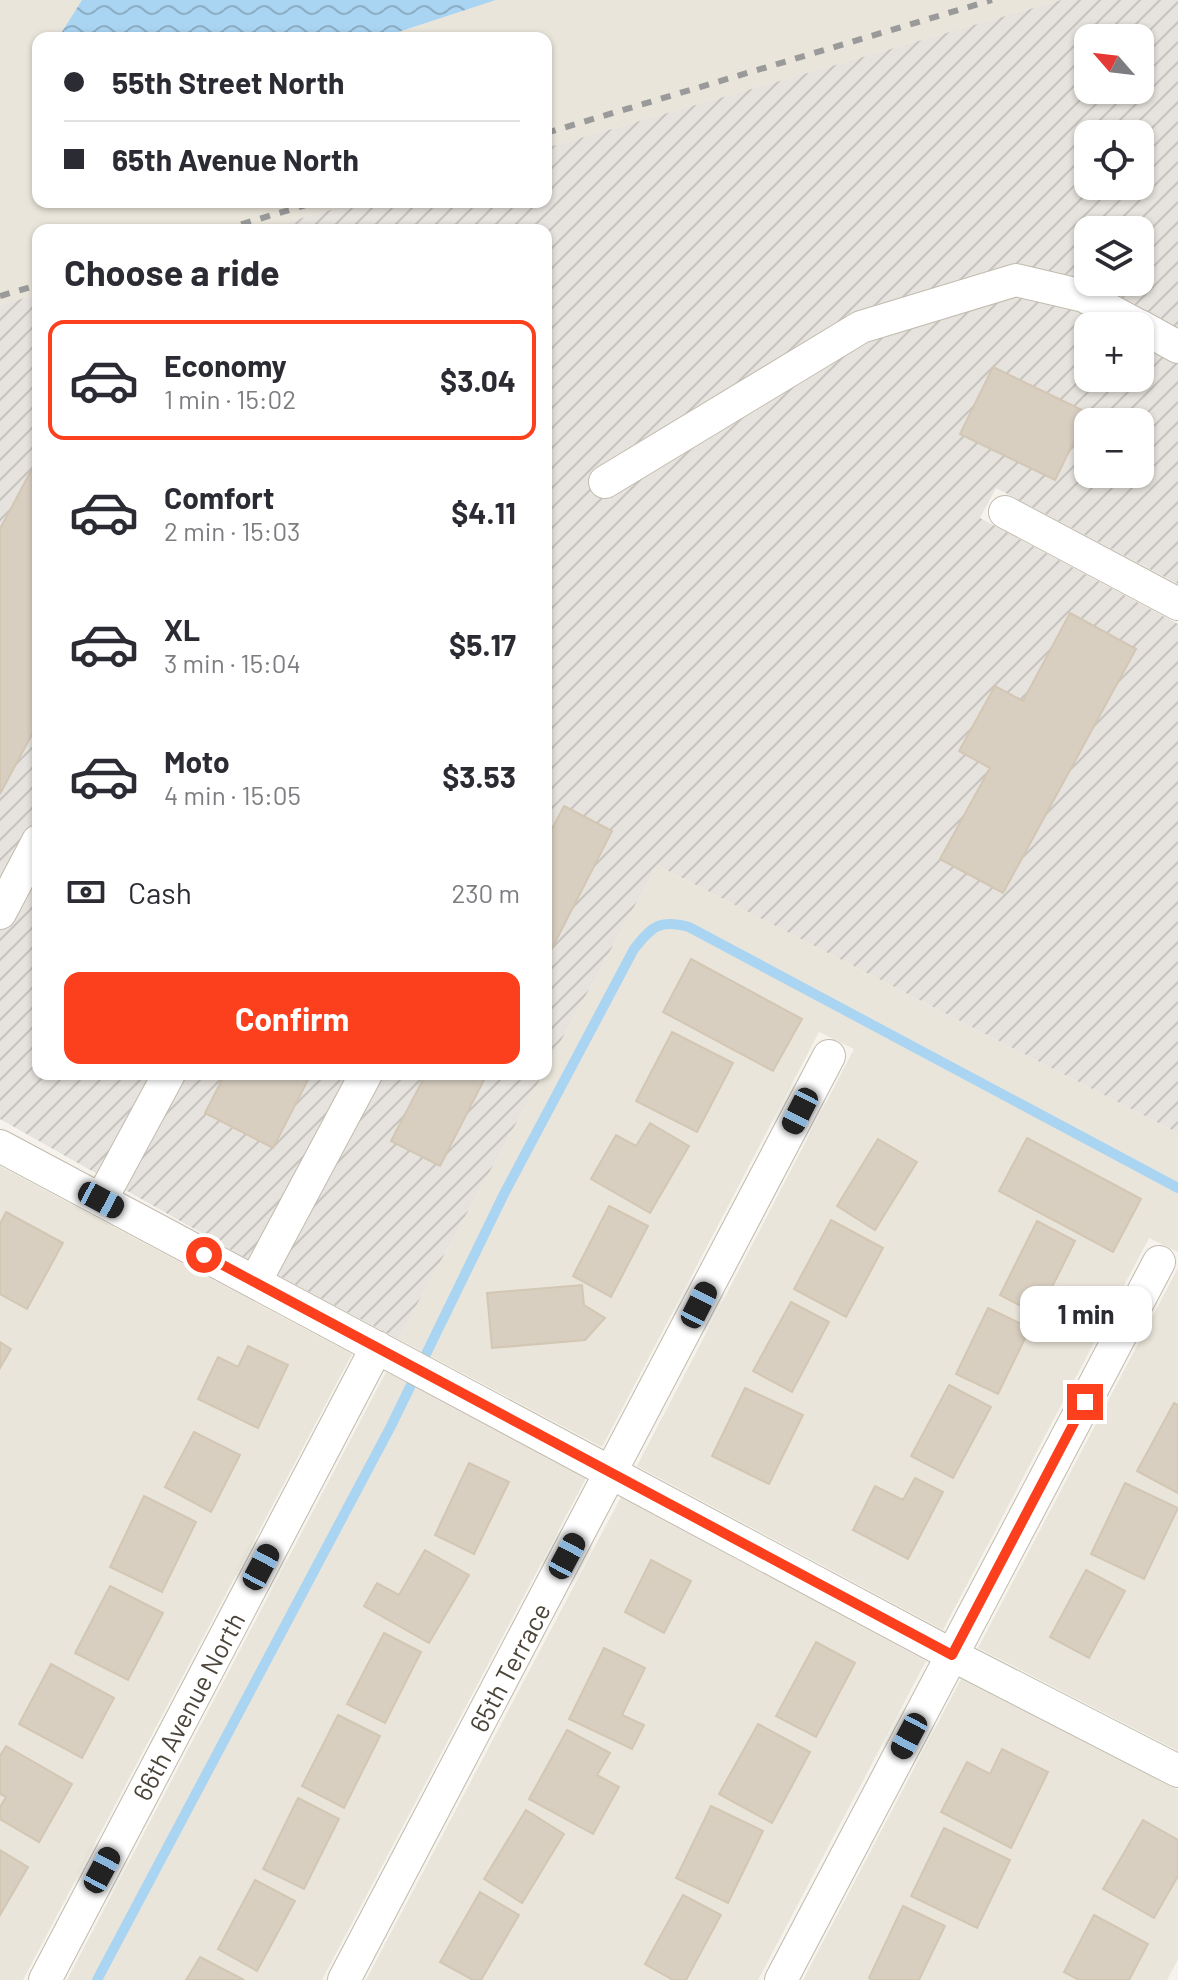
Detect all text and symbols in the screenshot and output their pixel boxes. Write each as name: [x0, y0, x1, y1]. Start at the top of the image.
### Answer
north arrow: [1074, 24, 1154, 104]
map controls: [1074, 24, 1154, 488]
text: 55th Street North: [112, 64, 344, 100]
button: locate: [1074, 120, 1154, 200]
text: 65th Avenue North: [112, 141, 359, 177]
button: layers: [1074, 216, 1154, 296]
text: Choose a ride: [64, 250, 280, 293]
button: +: [1074, 312, 1154, 392]
icon: car: [68, 344, 140, 416]
text: Economy: [164, 347, 287, 383]
text: $3.04: [440, 362, 516, 398]
text: 1 min · 15:02: [164, 383, 296, 414]
button: −: [1074, 408, 1154, 488]
icon: car: [68, 476, 140, 548]
text: Comfort: [164, 479, 274, 515]
text: $4.11: [451, 494, 516, 530]
text: 2 min · 15:03: [164, 515, 301, 546]
icon: car: [68, 608, 140, 680]
text: XL: [164, 611, 200, 647]
text: $5.17: [449, 626, 516, 662]
text: 3 min · 15:04: [164, 647, 301, 678]
icon: car: [68, 740, 140, 812]
text: Moto: [164, 743, 230, 779]
text: $3.53: [442, 758, 516, 794]
text: 4 min · 15:05: [164, 779, 301, 810]
icon: cash: [64, 870, 108, 914]
text: Cash: [128, 874, 192, 910]
text: 230 m: [451, 877, 520, 908]
button: Confirm: [64, 972, 520, 1064]
car: [778, 1084, 822, 1138]
car: [74, 1178, 128, 1222]
route start: [186, 1237, 222, 1273]
car: [677, 1278, 721, 1332]
callout: 1 min: [1019, 1286, 1151, 1342]
text: 1 min: [1058, 1298, 1114, 1329]
route end: [1067, 1384, 1103, 1420]
car: [545, 1529, 589, 1583]
car: [239, 1540, 283, 1594]
street label: 65th Terrace: [462, 1597, 556, 1737]
street label: 66th Avenue North: [125, 1607, 251, 1805]
car: [887, 1709, 931, 1763]
car: [80, 1843, 124, 1897]

